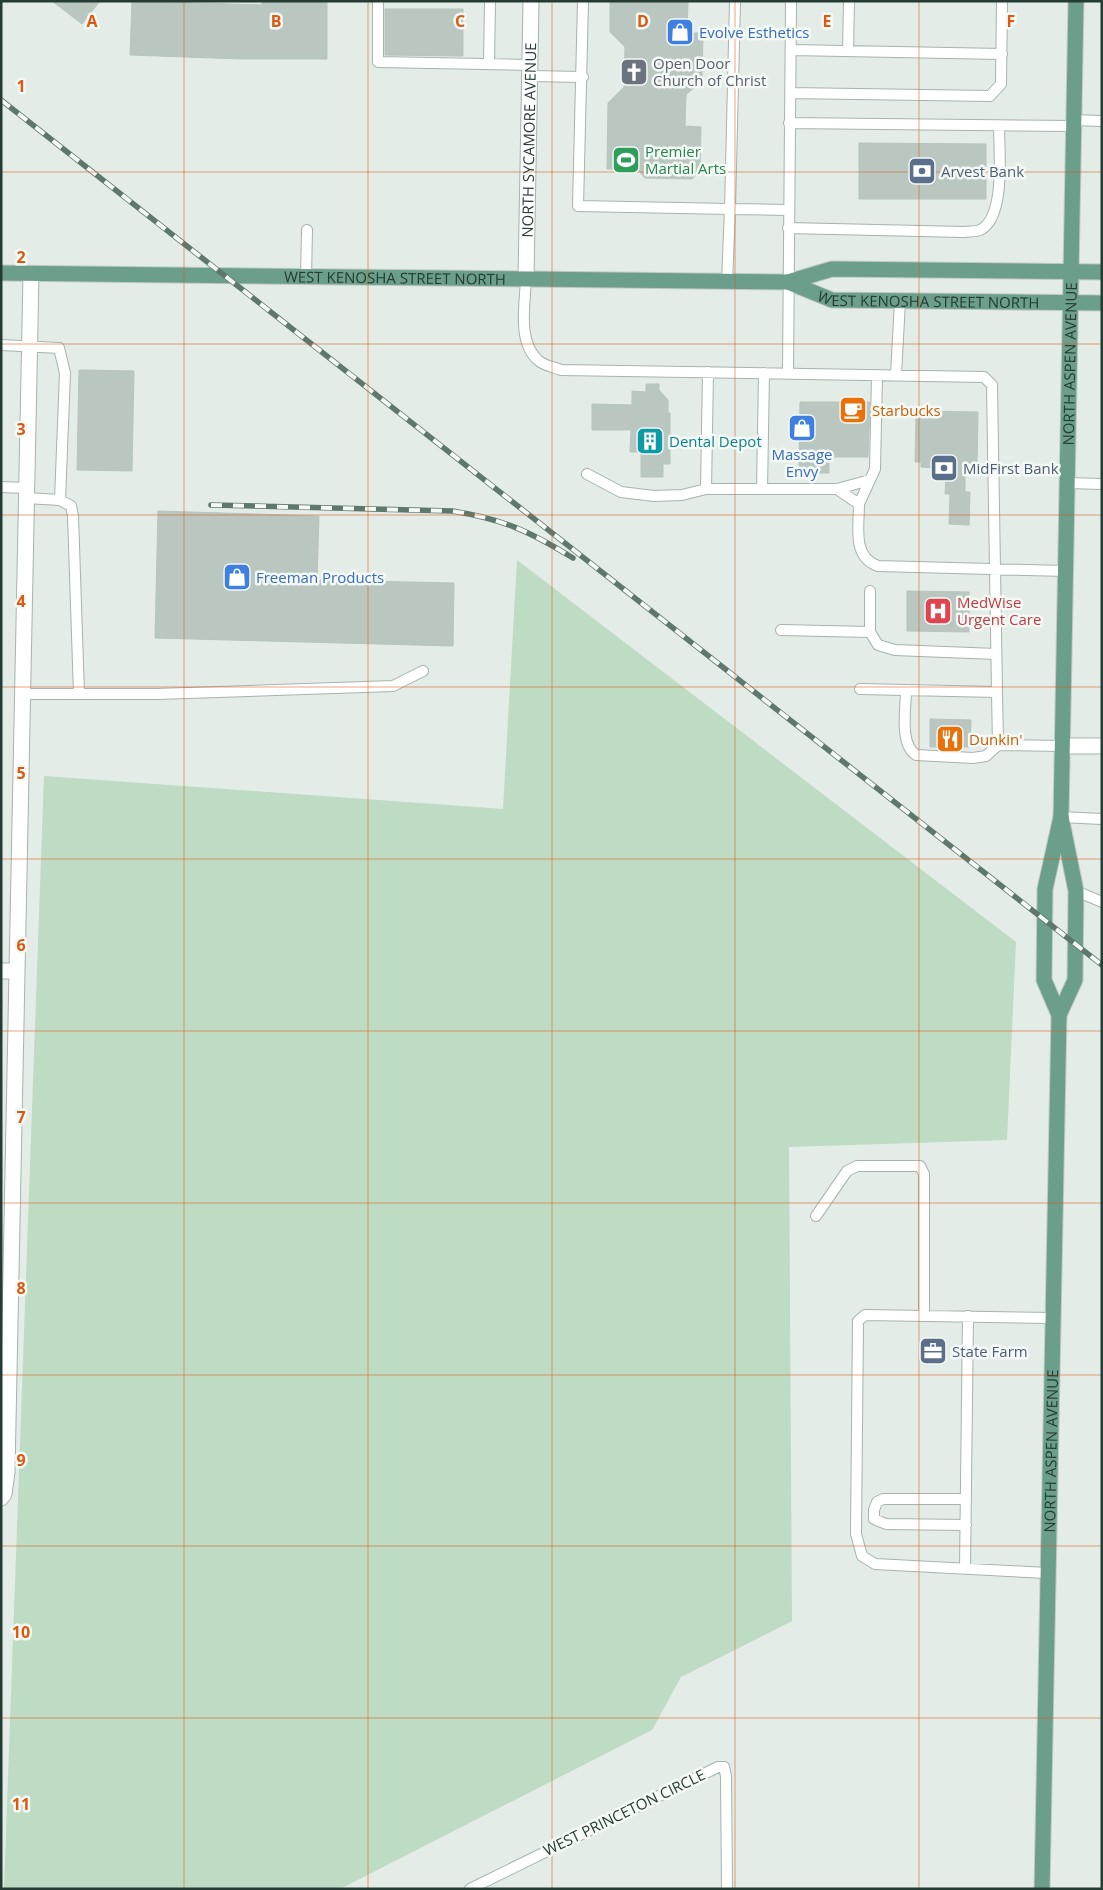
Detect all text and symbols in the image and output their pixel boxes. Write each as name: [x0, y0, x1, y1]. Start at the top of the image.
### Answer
text: A: [86, 10, 98, 32]
text: B: [271, 10, 281, 32]
text: C: [455, 10, 465, 32]
text: D: [637, 10, 649, 32]
text: E: [823, 10, 832, 32]
text: F: [1007, 10, 1015, 32]
shop icon: Evolve Esthetics: [665, 17, 695, 47]
place label: Evolve Esthetics: [699, 22, 809, 42]
street label: NORTH SYCAMORE AVENUE: [517, 42, 540, 238]
place label: Open Door Church of Christ: [653, 53, 766, 90]
church icon: Open Door Church of Christ: [619, 57, 649, 87]
text: 1: [16, 75, 26, 97]
place label: Premier Martial Arts: [645, 141, 726, 178]
sports icon: Premier Martial Arts: [611, 145, 641, 175]
bank icon: Arvest Bank: [907, 156, 937, 186]
place label: Arvest Bank: [941, 161, 1024, 181]
text: 2: [16, 246, 26, 268]
street label: WEST KENOSHA STREET NORTH: [284, 266, 506, 289]
street label: NORTH ASPEN AVENUE: [1058, 282, 1081, 446]
street label: WEST KENOSHA STREET NORTH: [815, 285, 1040, 312]
cafe icon: Starbucks: [838, 395, 868, 425]
place label: Starbucks: [872, 400, 941, 420]
shop icon: Massage Envy: [787, 413, 817, 443]
text: 3: [16, 418, 26, 440]
building icon: Dental Depot: [635, 426, 665, 456]
place label: Dental Depot: [669, 431, 762, 451]
place label: Massage Envy: [771, 444, 833, 481]
bank icon: MidFirst Bank: [929, 453, 959, 483]
place label: MidFirst Bank: [963, 458, 1059, 478]
shop icon: Freeman Products: [222, 562, 252, 592]
place label: Freeman Products: [256, 567, 384, 587]
text: 4: [16, 590, 26, 612]
place label: MedWise Urgent Care: [957, 592, 1041, 629]
hospital icon: MedWise Urgent Care: [923, 596, 953, 626]
restaurant icon: Dunkin': [935, 724, 965, 754]
place label: Dunkin': [969, 729, 1022, 749]
text: 5: [16, 762, 26, 784]
text: 6: [16, 934, 26, 956]
text: 7: [16, 1106, 26, 1128]
text: 8: [16, 1277, 26, 1299]
office icon: State Farm: [918, 1336, 948, 1366]
place label: State Farm: [952, 1341, 1028, 1361]
street label: NORTH ASPEN AVENUE: [1039, 1369, 1062, 1533]
text: 9: [16, 1449, 26, 1471]
text: 10: [12, 1621, 30, 1643]
street label: WEST PRINCETON CIRCLE: [540, 1764, 708, 1860]
text: 11: [12, 1793, 30, 1815]

